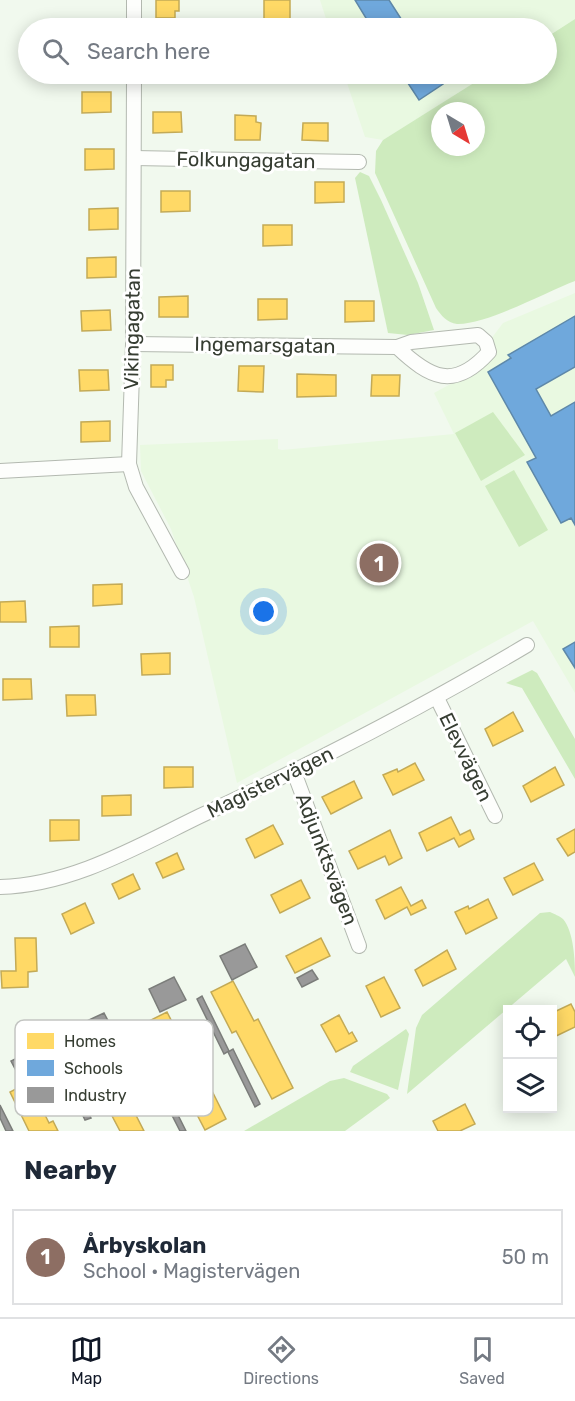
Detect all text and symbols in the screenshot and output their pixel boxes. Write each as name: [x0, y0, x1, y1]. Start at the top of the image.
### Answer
search box: [18, 18, 557, 84]
icon: search: [39, 35, 72, 68]
text: Search here: [87, 38, 210, 65]
north arrow: [431, 102, 485, 156]
street label: Folkungagatan: [176, 147, 316, 173]
street label: Vikingagatan: [119, 268, 145, 390]
street label: Ingemarsgatan: [194, 332, 336, 358]
pin: 1: [360, 540, 398, 586]
your location: [249, 597, 278, 626]
street label: Elevvägen: [434, 709, 498, 805]
street label: Magistervägen: [203, 741, 337, 823]
street label: Adjunktsvägen: [291, 790, 363, 928]
map controls: [503, 1005, 557, 1113]
button: locate: [503, 1005, 557, 1059]
legend: [15, 1020, 213, 1116]
text: Homes: [64, 1032, 116, 1051]
text: Schools: [64, 1059, 123, 1078]
button: layers: [503, 1059, 557, 1113]
text: Industry: [64, 1086, 127, 1105]
text: Nearby: [24, 1155, 117, 1186]
text: Årbyskolan: [83, 1232, 206, 1259]
text: 1: [41, 1245, 50, 1269]
text: 50 m: [502, 1245, 549, 1269]
text: School · Magistervägen: [83, 1259, 300, 1283]
tab: Map: [70, 1333, 103, 1388]
tab: Directions: [243, 1333, 319, 1388]
tab: Saved: [459, 1333, 505, 1388]

